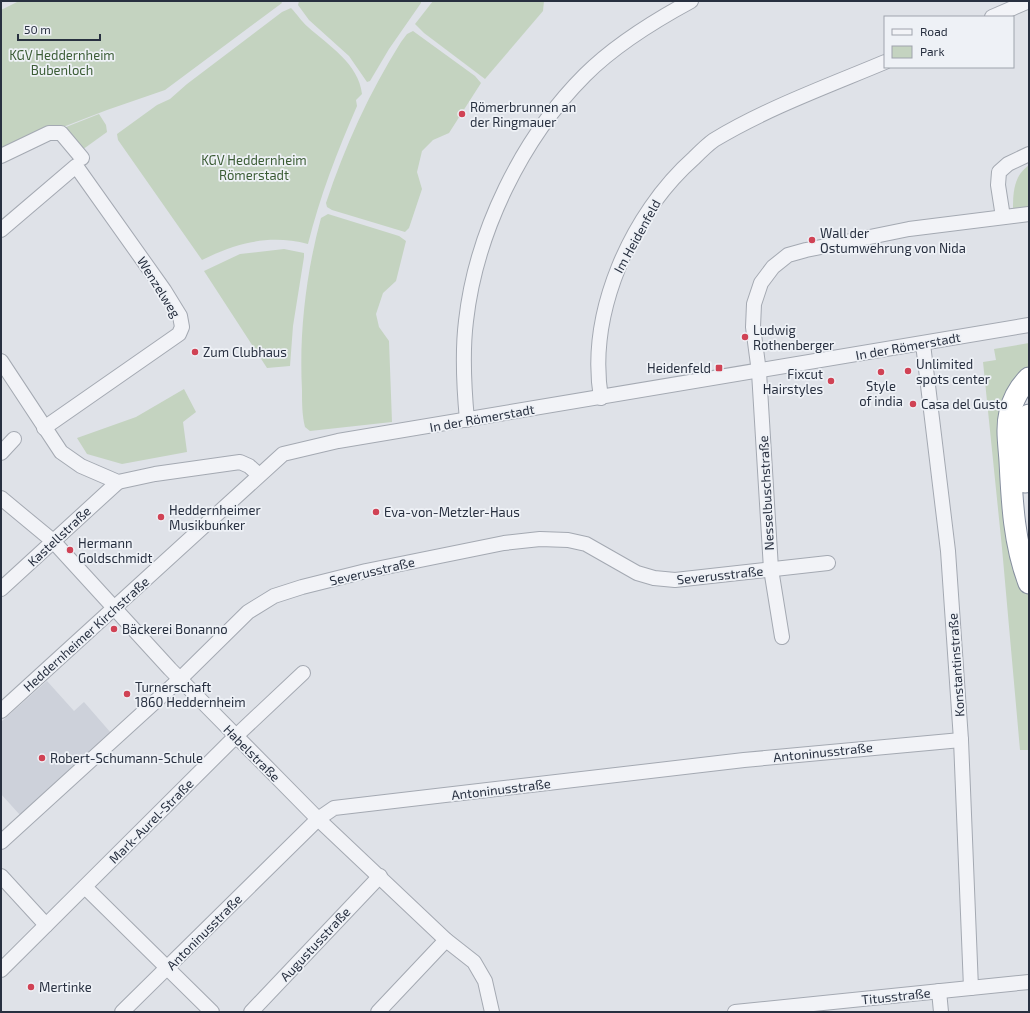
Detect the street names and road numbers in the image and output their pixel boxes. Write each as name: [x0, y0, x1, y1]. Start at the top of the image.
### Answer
street label: Im Heidenfeld: [610, 196, 664, 276]
street label: Wenzelweg: [134, 254, 184, 320]
street label: In der Römerstadt: [854, 329, 962, 363]
street label: In der Römerstadt: [428, 401, 536, 435]
street label: Nesselbuschstraße: [755, 435, 777, 551]
street label: Kastellstraße: [24, 503, 94, 569]
street label: Severusstraße: [328, 553, 416, 589]
street label: Severusstraße: [676, 562, 764, 587]
street label: Heddernheimer Kirchstraße: [20, 573, 152, 695]
street label: Konstantinstraße: [944, 613, 968, 717]
street label: Habelstraße: [220, 721, 284, 785]
street label: Antoninusstraße: [772, 739, 874, 765]
street label: Mark-Aurel-Straße: [105, 775, 197, 867]
street label: Antoninusstraße: [450, 775, 552, 803]
street label: Antoninusstraße: [163, 891, 245, 973]
street label: Augustusstraße: [277, 904, 353, 984]
street label: Titusstraße: [861, 984, 931, 1008]

